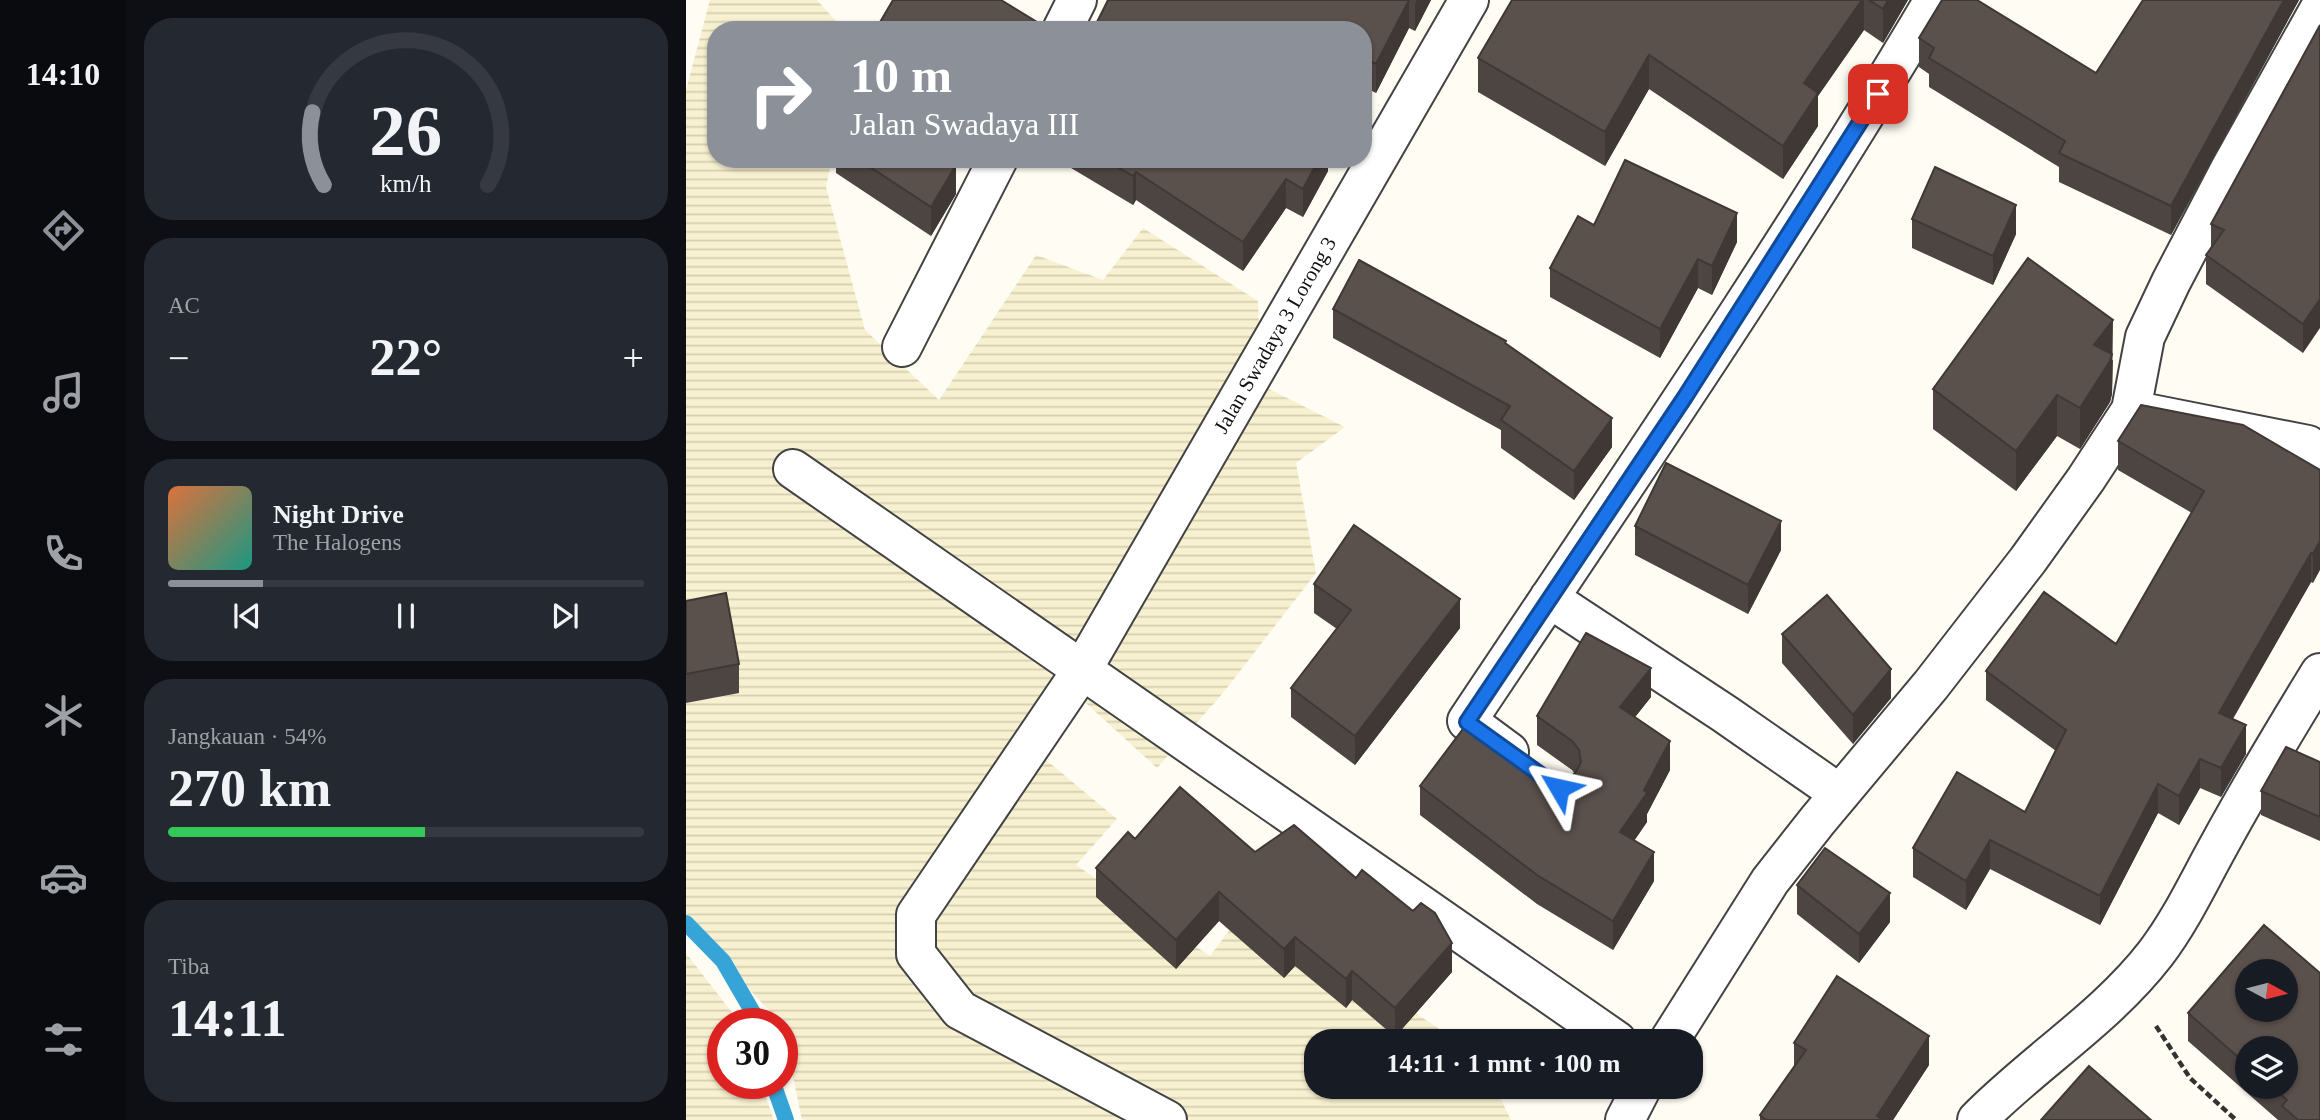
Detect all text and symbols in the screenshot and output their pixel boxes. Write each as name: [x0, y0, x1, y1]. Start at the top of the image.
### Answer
text: 10 m: [850, 48, 952, 103]
icon: right: [735, 49, 826, 140]
text: 14:10: [26, 56, 100, 92]
pin: [1848, 64, 1908, 124]
icon: arrive: [1859, 75, 1897, 113]
text: 26: [370, 91, 442, 172]
text: Jalan Swadaya III: [850, 106, 1079, 142]
text: km/h: [380, 170, 432, 197]
icon: directions: [39, 206, 88, 255]
street label: Jalan Swadaya 3 Lorong 3: [1209, 233, 1341, 437]
text: AC: [168, 293, 200, 318]
text: 22°: [370, 329, 442, 386]
text: −: [168, 337, 189, 379]
text: +: [623, 337, 644, 379]
icon: music: [39, 368, 88, 417]
text: Night Drive: [273, 500, 404, 529]
icon: phone: [39, 529, 88, 578]
text: The Halogens: [273, 530, 401, 555]
icon: previous: [228, 597, 266, 635]
icon: pause: [387, 597, 425, 635]
icon: next: [546, 597, 584, 635]
icon: climate: [39, 691, 88, 740]
text: Jangkauan · 54%: [168, 724, 326, 749]
position arrow: [1522, 751, 1596, 825]
text: 270 km: [168, 760, 331, 817]
icon: car: [39, 853, 88, 902]
text: Tiba: [168, 954, 209, 979]
north arrow: [2235, 959, 2298, 1022]
map controls: [2235, 959, 2298, 1099]
text: 14:11: [168, 990, 286, 1047]
speed limit sign: 30: [707, 1008, 798, 1099]
icon: filters: [39, 1015, 88, 1064]
button: layers: [2235, 1036, 2298, 1099]
text: 14:11 · 1 mnt · 100 m: [1387, 1049, 1621, 1078]

